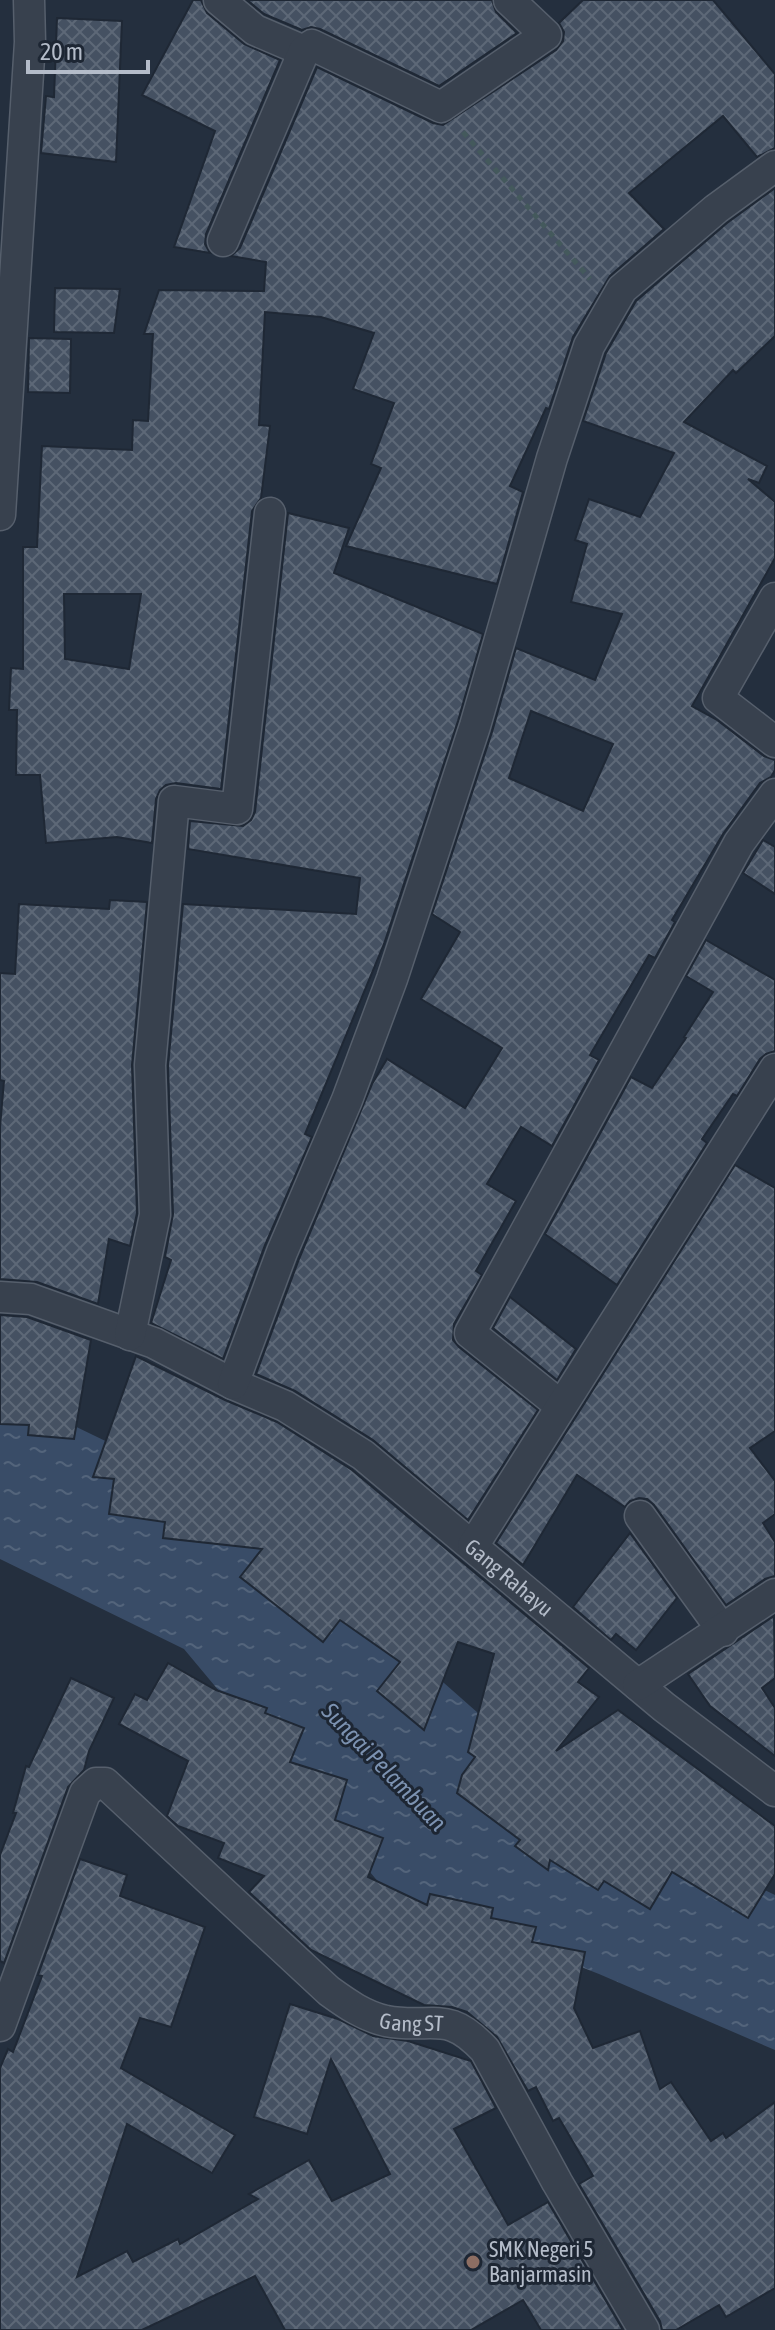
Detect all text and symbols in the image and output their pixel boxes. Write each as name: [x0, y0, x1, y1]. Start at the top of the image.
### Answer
scale bar: [28, 24, 148, 74]
text: 20 m: [40, 38, 83, 65]
street label: Gang Rahayu: [460, 1533, 559, 1622]
water label: Sungai Pelambuan: [316, 1697, 452, 1836]
street label: Gang ST: [377, 2007, 445, 2037]
place label: SMK Negeri 5 Banjarmasin: [489, 2236, 594, 2287]
marker: SMK Negeri 5 Banjarmasin: [464, 2253, 482, 2271]

